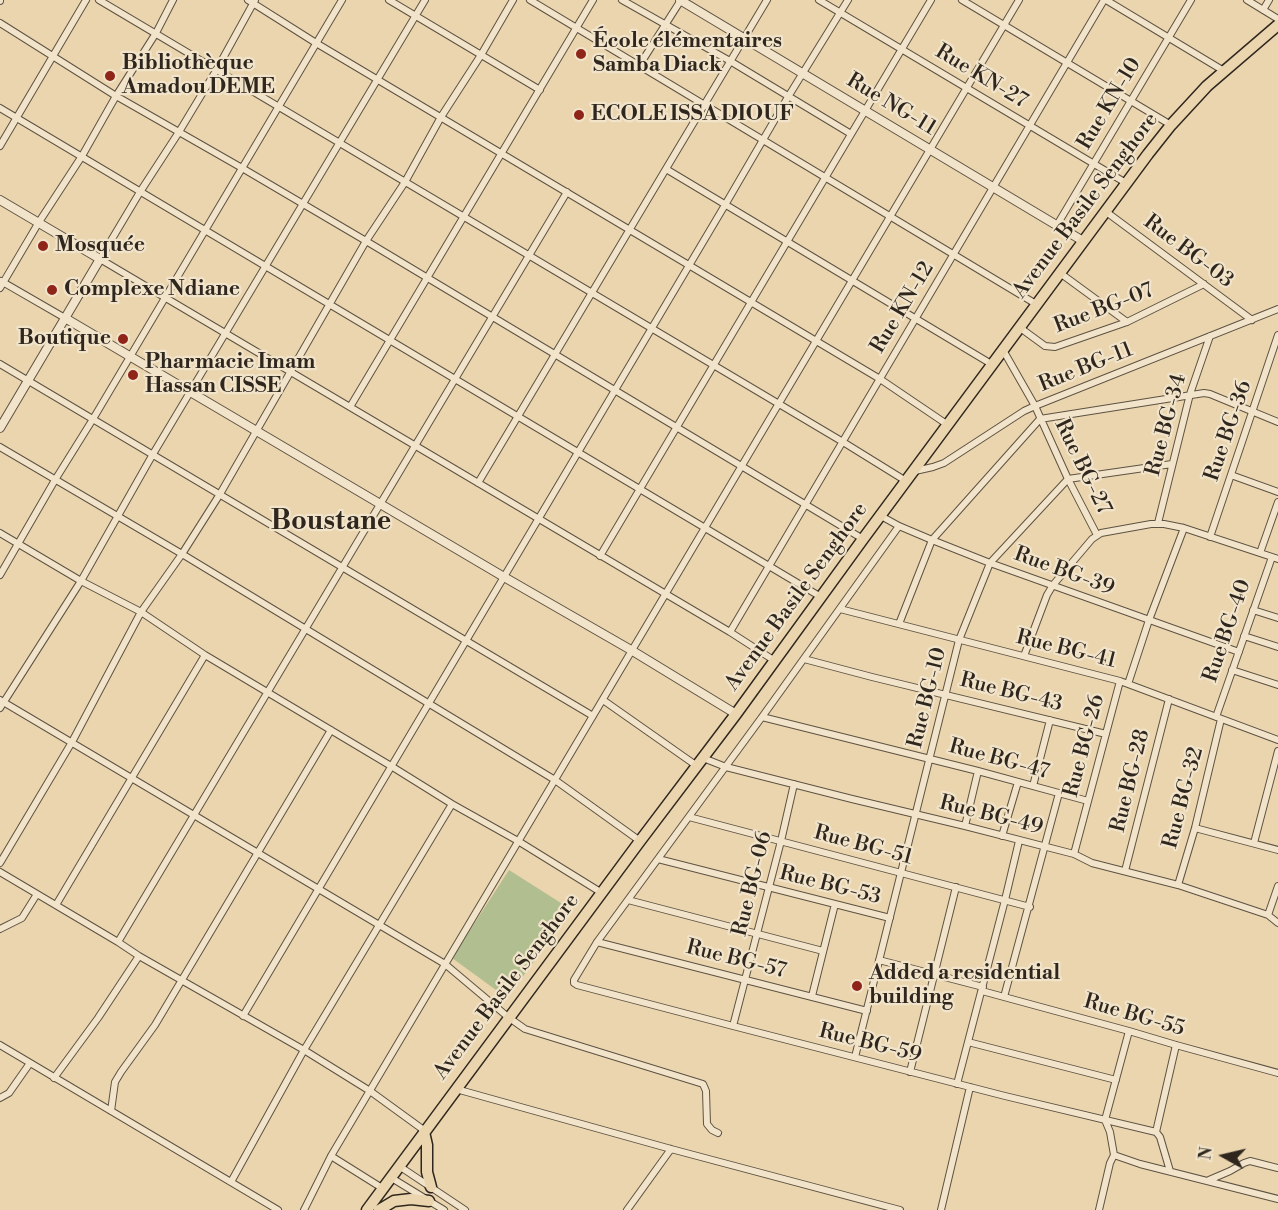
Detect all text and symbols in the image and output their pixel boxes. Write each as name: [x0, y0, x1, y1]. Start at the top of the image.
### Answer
place label: École élémentaires Samba Diack: [593, 29, 782, 79]
street label: Rue KN-27: [930, 40, 1032, 114]
marker: École élémentaires Samba Diack: [574, 47, 588, 61]
place label: Bibliothèque Amadou DEME: [122, 51, 275, 101]
street label: Rue KN-10: [1073, 53, 1147, 155]
street label: Rue NG-11: [842, 68, 940, 142]
marker: Bibliothèque Amadou DEME: [103, 69, 117, 83]
place label: ECOLE ISSA DIOUF: [591, 102, 794, 128]
marker: ECOLE ISSA DIOUF: [572, 108, 586, 122]
street label: Avenue Basile Senghore: [1008, 108, 1164, 304]
street label: Rue BG-03: [1138, 210, 1238, 294]
place label: Mosquée: [55, 233, 145, 259]
marker: Mosquée: [36, 239, 50, 253]
street label: Rue KN-12: [866, 258, 940, 358]
place label: Complexe Ndiane: [64, 277, 240, 303]
street label: Rue BG-07: [1051, 278, 1157, 340]
marker: Complexe Ndiane: [45, 283, 59, 297]
place label: Boutique: [18, 326, 111, 352]
marker: Boutique: [116, 332, 130, 346]
street label: Rue BG-11: [1035, 338, 1137, 398]
place label: Pharmacie Imam Hassan CISSE: [145, 350, 315, 400]
marker: Pharmacie Imam Hassan CISSE: [126, 368, 140, 382]
street label: Rue BG-34: [1141, 371, 1193, 479]
street label: Rue BG-36: [1200, 377, 1258, 485]
street label: Rue BG-27: [1048, 415, 1116, 519]
street label: Avenue Basile Senghore: [720, 498, 874, 696]
district label: Boustane: [271, 507, 391, 539]
street label: Rue BG-39: [1010, 542, 1118, 602]
street label: Rue BG-40: [1199, 576, 1257, 686]
street label: Rue BG-41: [1013, 625, 1119, 675]
street label: Rue BG-10: [903, 645, 953, 751]
street label: Rue BG-43: [957, 668, 1065, 718]
street label: Rue BG-26: [1059, 692, 1111, 800]
street label: Rue BG-28: [1106, 727, 1156, 835]
street label: Rue BG-47: [946, 735, 1052, 785]
street label: Rue BG-32: [1158, 745, 1210, 851]
street label: Rue BG-49: [937, 791, 1045, 841]
street label: Rue BG-51: [811, 821, 915, 871]
street label: Rue BG-06: [728, 829, 778, 939]
street label: Rue BG-53: [777, 861, 883, 911]
street label: Avenue Basile Senghore: [429, 889, 585, 1085]
street label: Rue BG-57: [684, 935, 788, 985]
place label: Added a residential building: [869, 961, 1060, 1011]
marker: Added a residential building: [850, 979, 864, 993]
street label: Rue BG-55: [1081, 990, 1187, 1042]
street label: Rue BG-59: [816, 1019, 924, 1069]
north arrow: [1194, 1126, 1254, 1186]
text: N: [1195, 1146, 1217, 1161]

